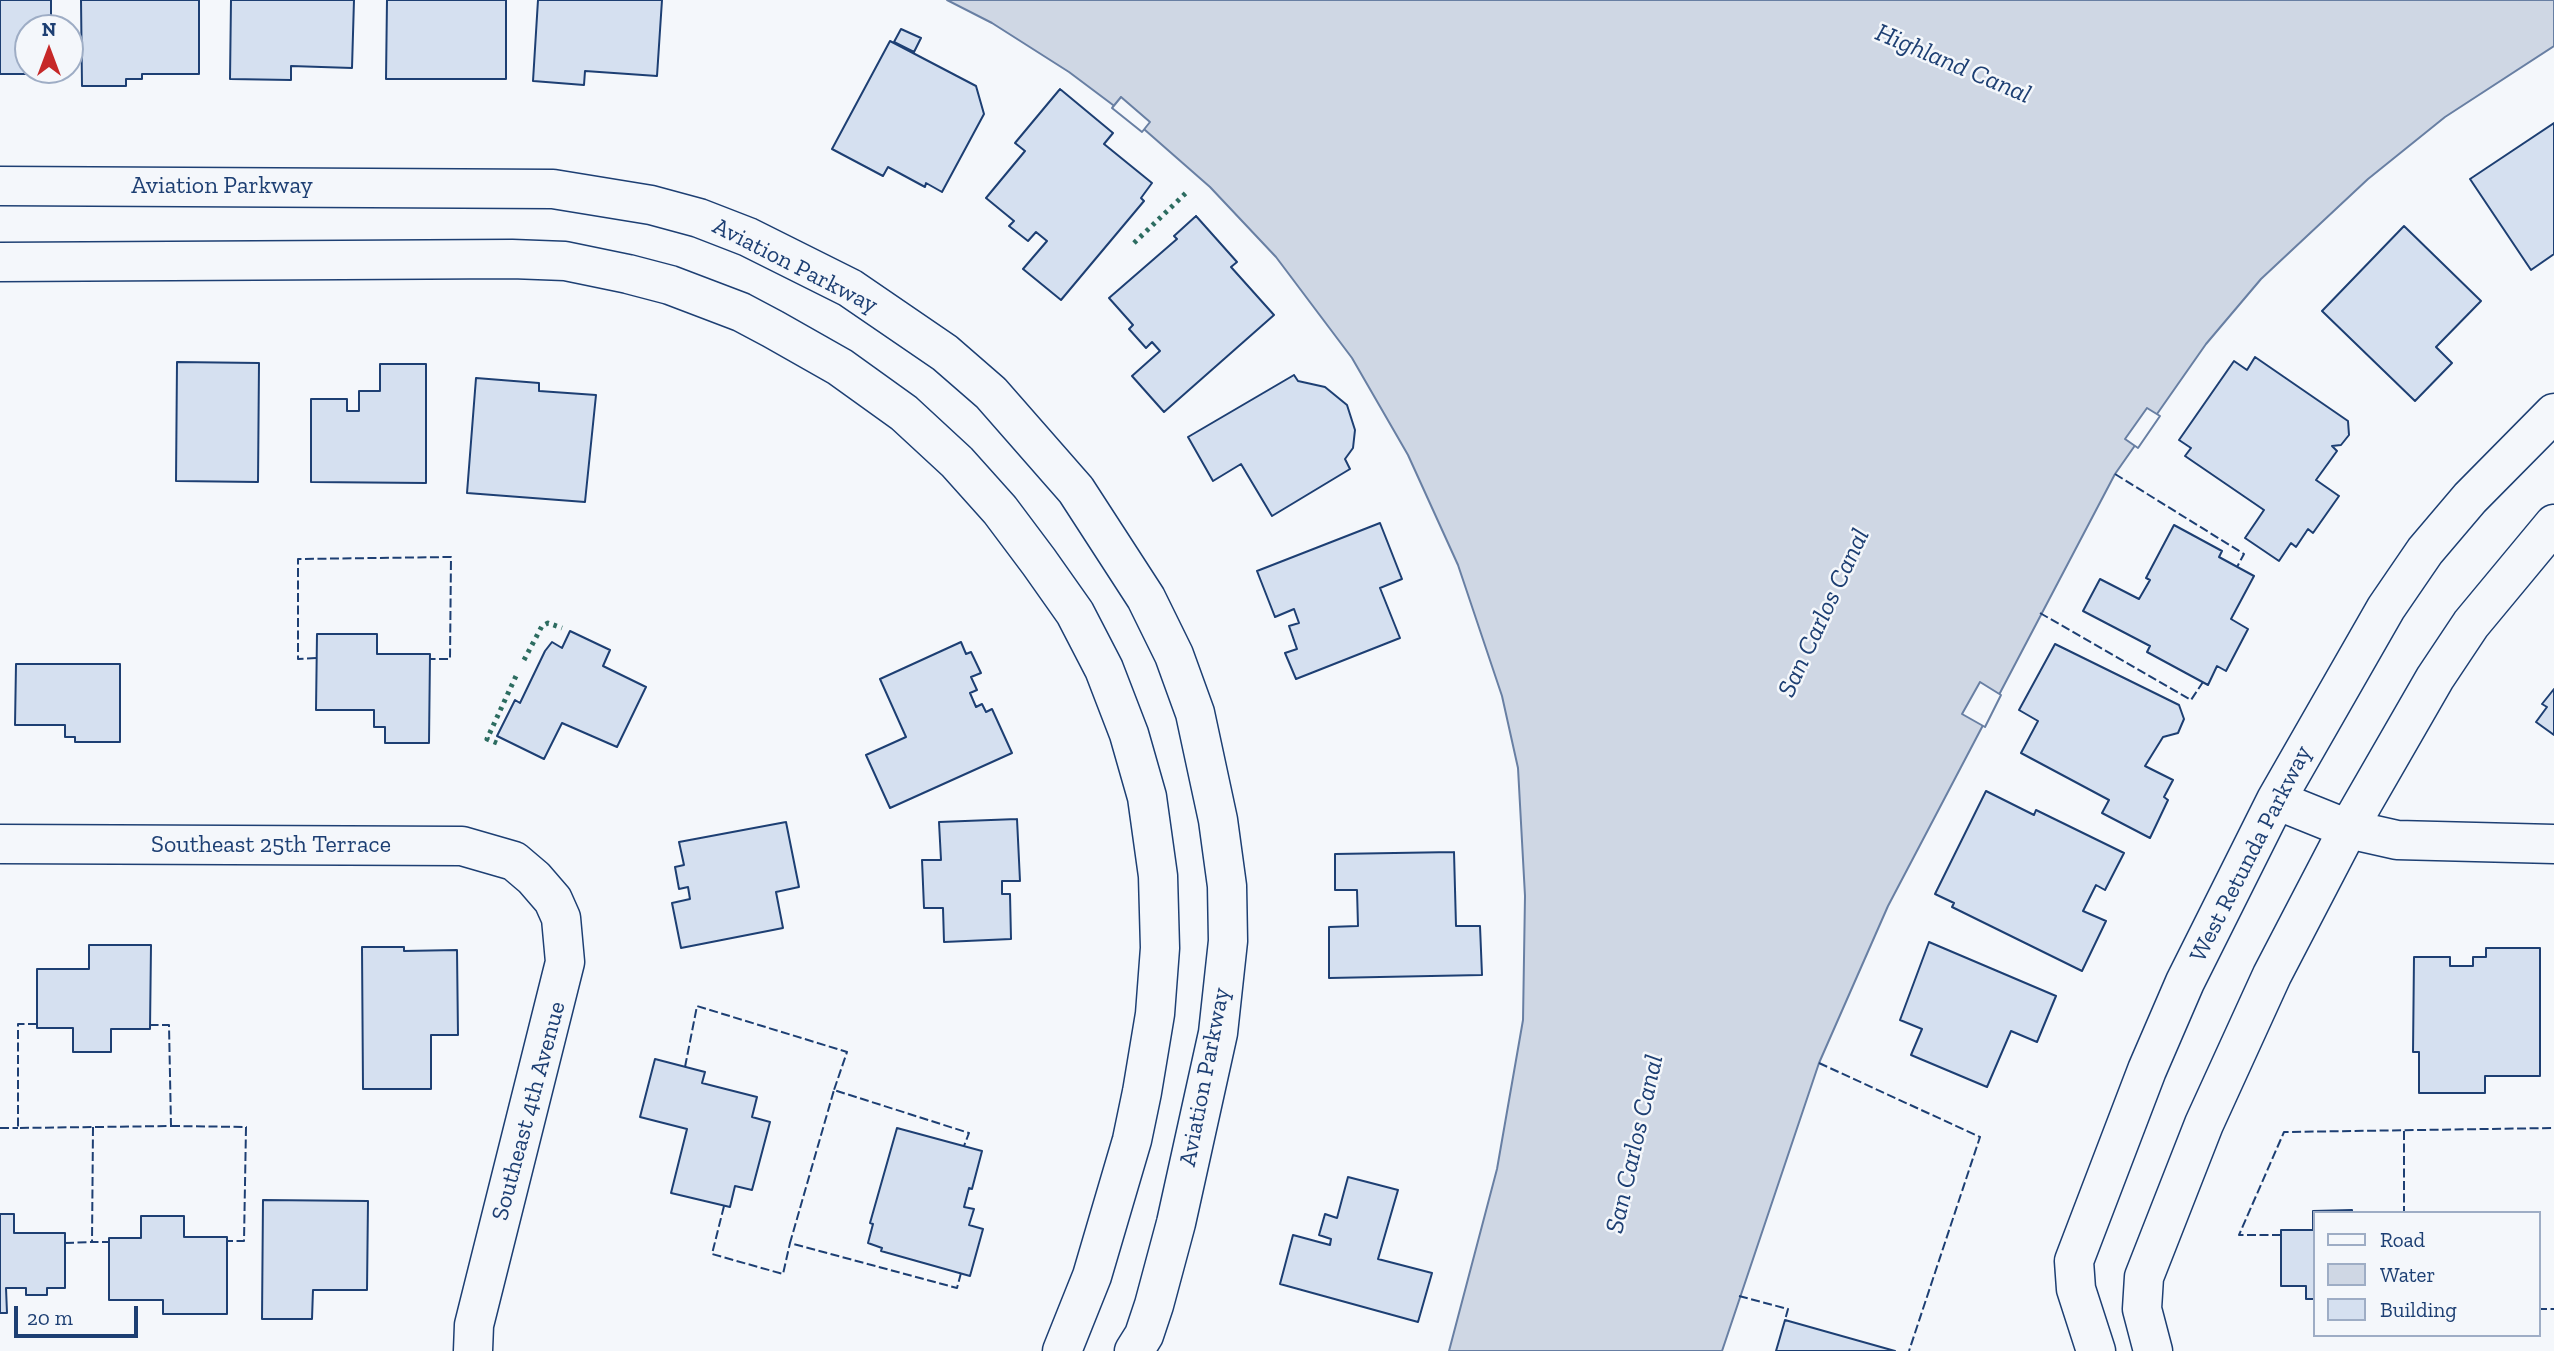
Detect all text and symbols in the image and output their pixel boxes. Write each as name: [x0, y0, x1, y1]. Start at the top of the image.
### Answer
north arrow: [14, 14, 84, 84]
water label: Highland Canal: [1870, 17, 2036, 111]
text: N: [42, 18, 56, 41]
street label: Aviation Parkway: [131, 172, 313, 200]
street label: Aviation Parkway: [708, 212, 882, 320]
water label: San Carlos Canal: [1771, 524, 1877, 702]
street label: West Retunda Parkway: [2184, 741, 2318, 967]
street label: Southeast 25th Terrace: [151, 831, 391, 859]
street label: Aviation Parkway: [1174, 985, 1236, 1169]
street label: Southeast 4th Avenue: [486, 998, 572, 1224]
water label: San Carlos Canal: [1599, 1052, 1671, 1236]
legend: [2312, 1211, 2540, 1337]
text: Road: [2380, 1227, 2425, 1252]
text: Water: [2380, 1262, 2435, 1287]
scale bar: [18, 1292, 142, 1336]
text: Building: [2380, 1297, 2457, 1322]
text: 20 m: [27, 1305, 73, 1330]

